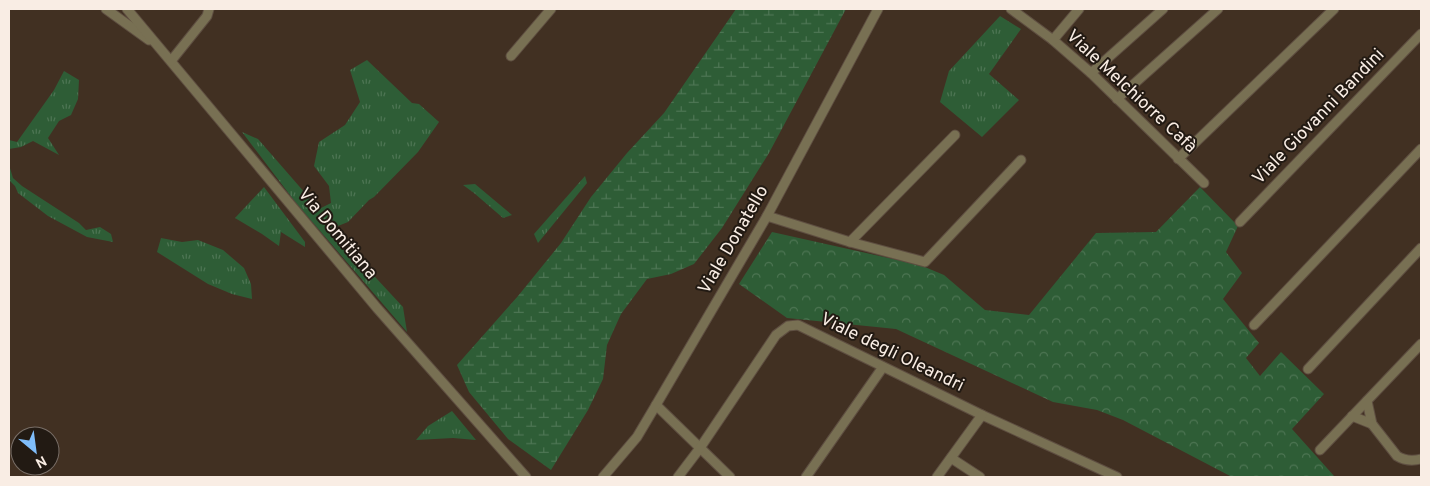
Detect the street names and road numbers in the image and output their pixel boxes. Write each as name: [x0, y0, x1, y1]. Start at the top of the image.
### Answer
street label: Viale Melchiorre Cafà: [1061, 25, 1201, 159]
street label: Viale Giovanni Bandini: [1248, 44, 1390, 190]
street label: Viale Donatello: [694, 182, 774, 298]
street label: Via Domitiana: [292, 184, 382, 284]
street label: Viale degli Oleandri: [816, 308, 968, 398]

